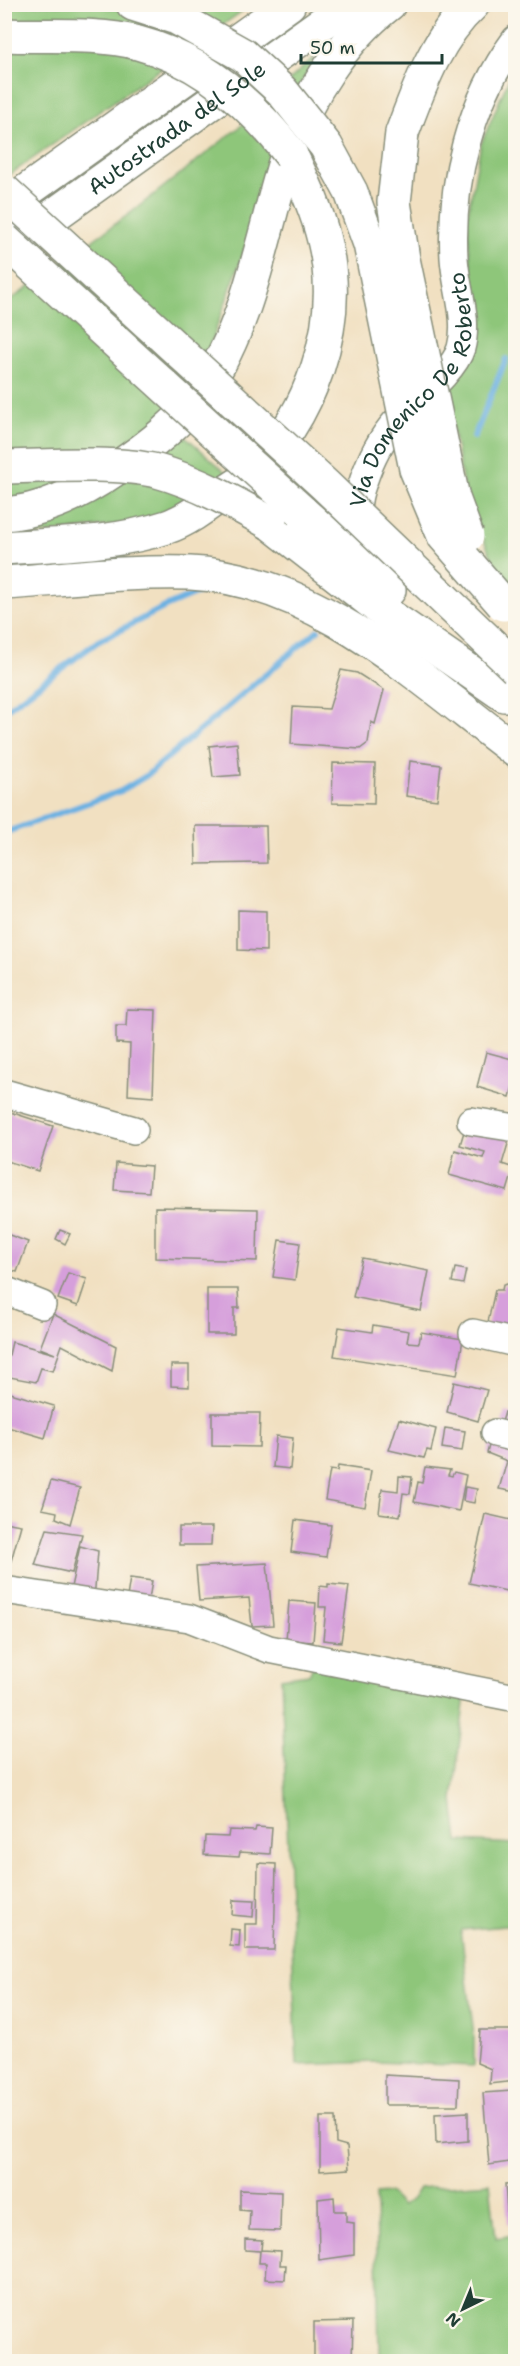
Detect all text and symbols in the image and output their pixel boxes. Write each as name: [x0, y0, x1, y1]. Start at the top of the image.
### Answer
scale bar: [301, 27, 442, 65]
text: 50 m: [310, 36, 355, 60]
street label: Autostrada del Sole: [82, 54, 271, 201]
street label: Via Domenico De Roberto: [343, 270, 478, 509]
north arrow: [433, 2279, 493, 2339]
text: N: [441, 2308, 465, 2332]

